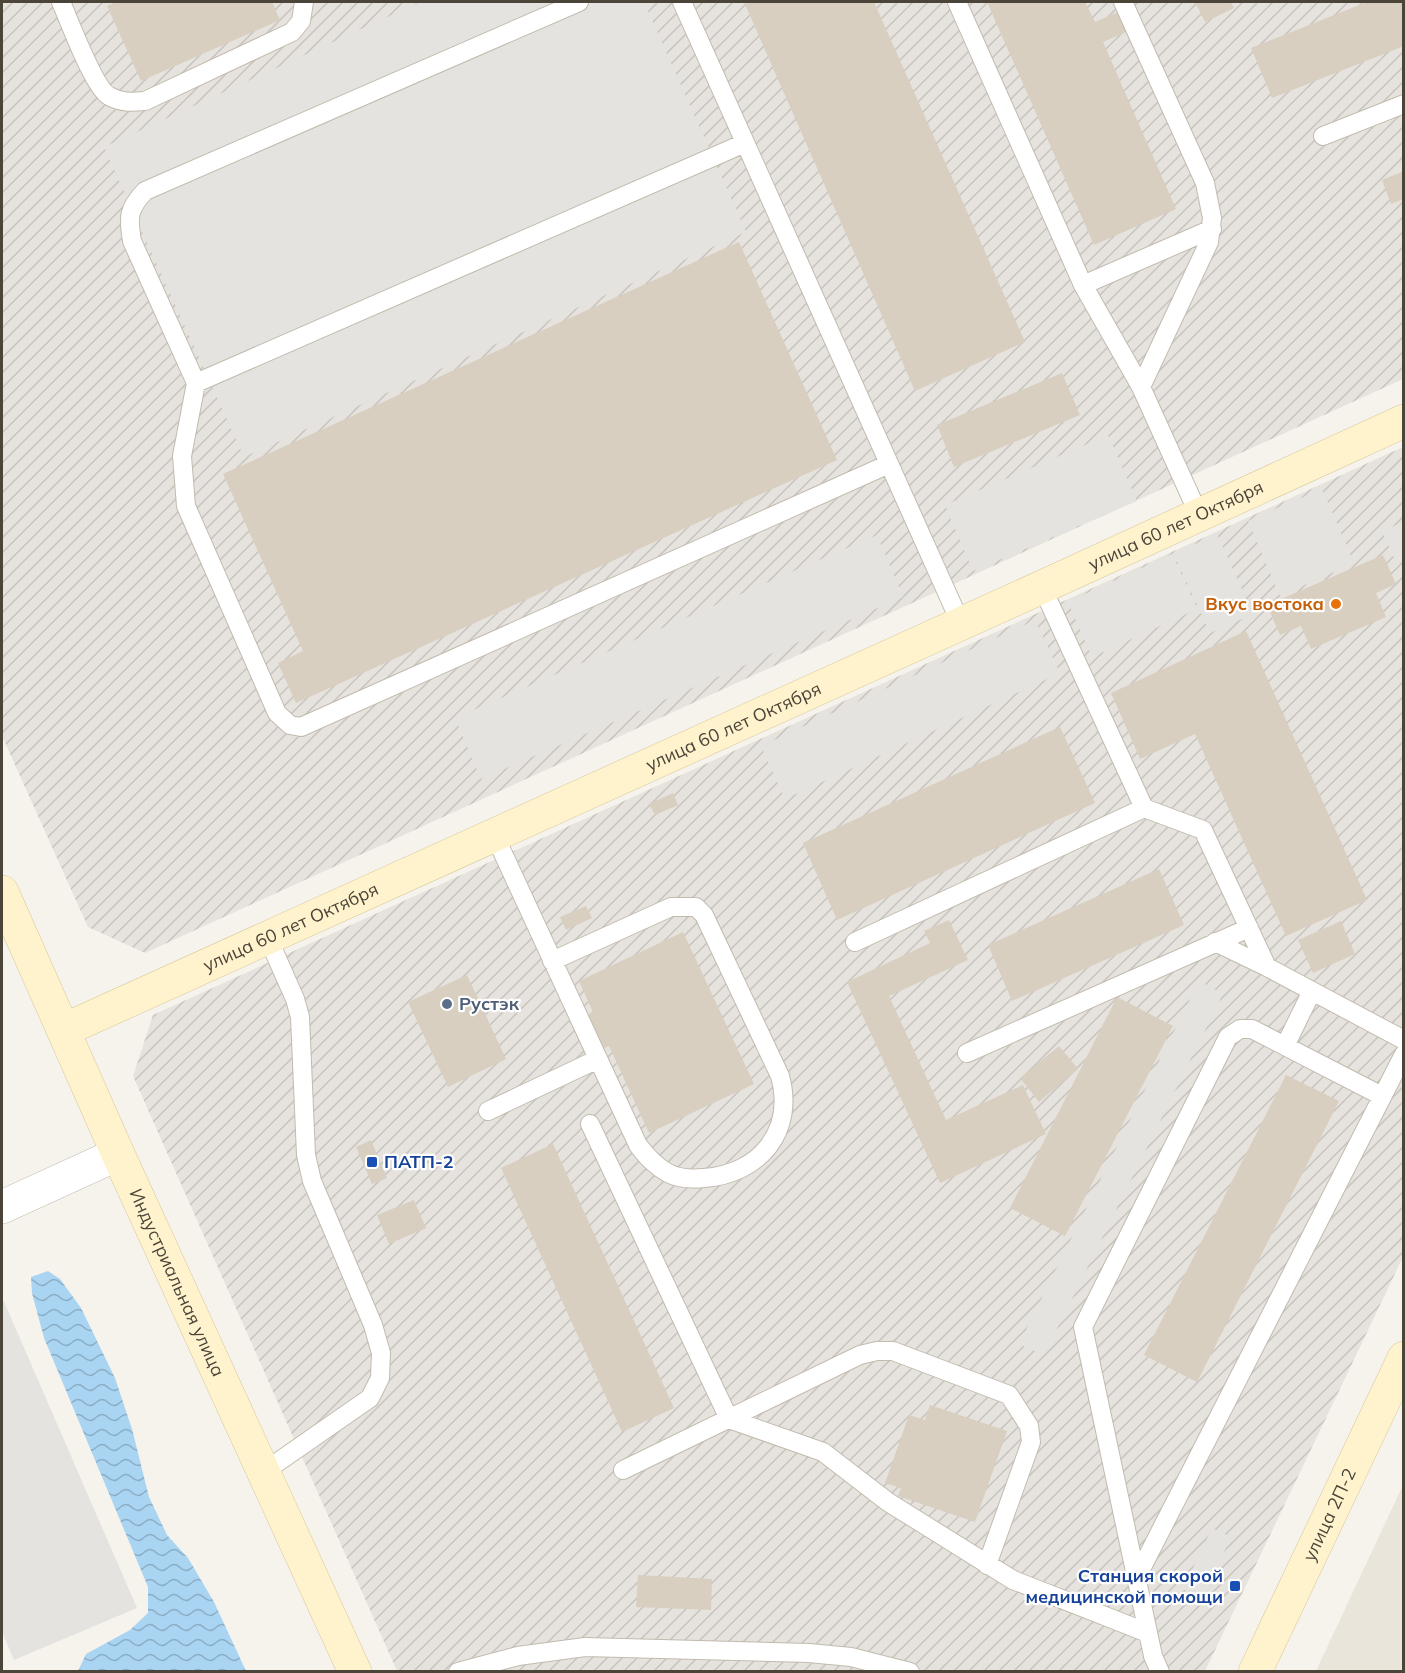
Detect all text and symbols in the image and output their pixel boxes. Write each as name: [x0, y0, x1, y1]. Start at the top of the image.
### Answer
street label: улица 60 лет Октября: [1085, 475, 1267, 575]
place label: Вкус востока: [1205, 592, 1324, 615]
marker: Вкус востока: [1329, 597, 1343, 611]
street label: улица 60 лет Октября: [642, 677, 825, 776]
street label: улица 60 лет Октября: [199, 877, 382, 976]
place label: Рустэк: [459, 992, 520, 1015]
marker: Рустэк: [440, 997, 454, 1011]
place label: ПАТП-2: [384, 1150, 454, 1173]
marker: ПАТП-2: [365, 1155, 379, 1169]
street label: Индустриальная улица: [124, 1185, 230, 1380]
street label: улица 2П-2: [1297, 1464, 1361, 1565]
place label: Станция скорой медицинской помощи: [1025, 1564, 1223, 1608]
marker: Станция скорой медицинской помощи: [1228, 1579, 1242, 1593]

